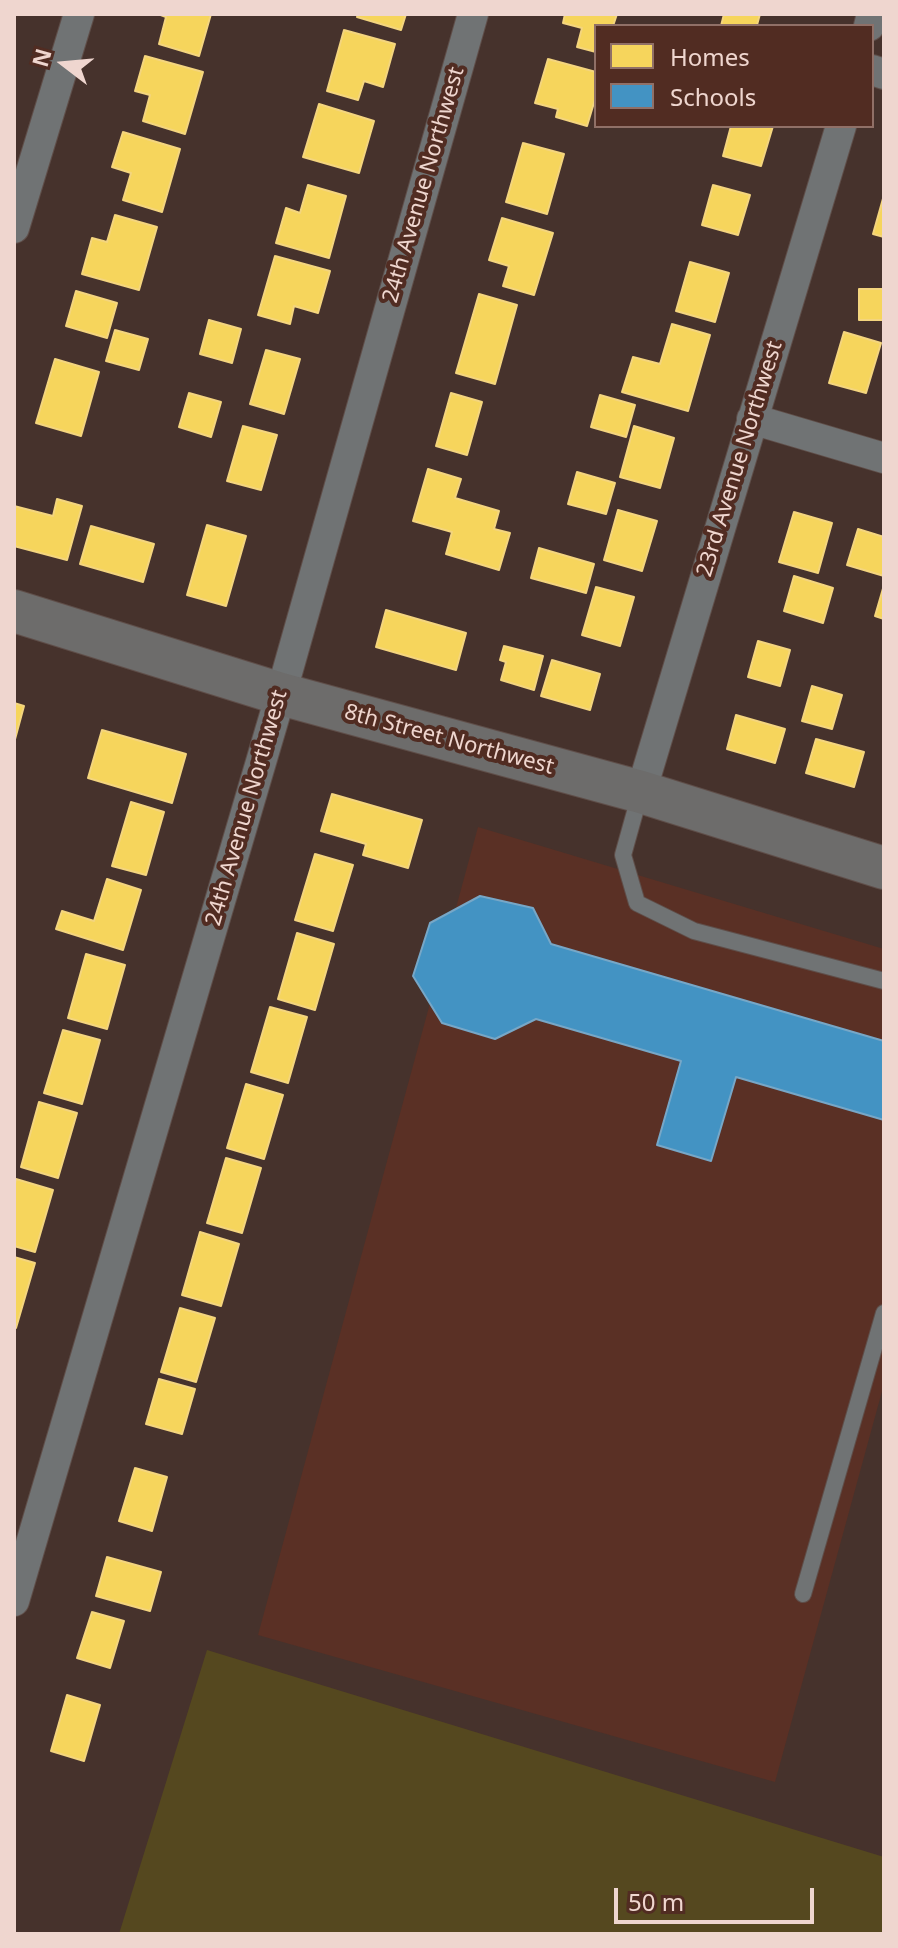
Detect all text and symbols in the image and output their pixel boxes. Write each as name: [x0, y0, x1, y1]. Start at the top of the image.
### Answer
north arrow: [24, 24, 104, 104]
legend: [594, 24, 874, 128]
text: Homes: [670, 40, 750, 73]
text: N: [24, 45, 58, 70]
street label: 24th Avenue Northwest: [378, 64, 470, 306]
text: Schools: [670, 80, 756, 113]
street label: 23rd Avenue Northwest: [692, 338, 788, 580]
street label: 24th Avenue Northwest: [201, 687, 293, 929]
street label: 8th Street Northwest: [341, 699, 557, 781]
scale bar: [618, 1872, 818, 1922]
text: 50 m: [628, 1885, 684, 1918]

